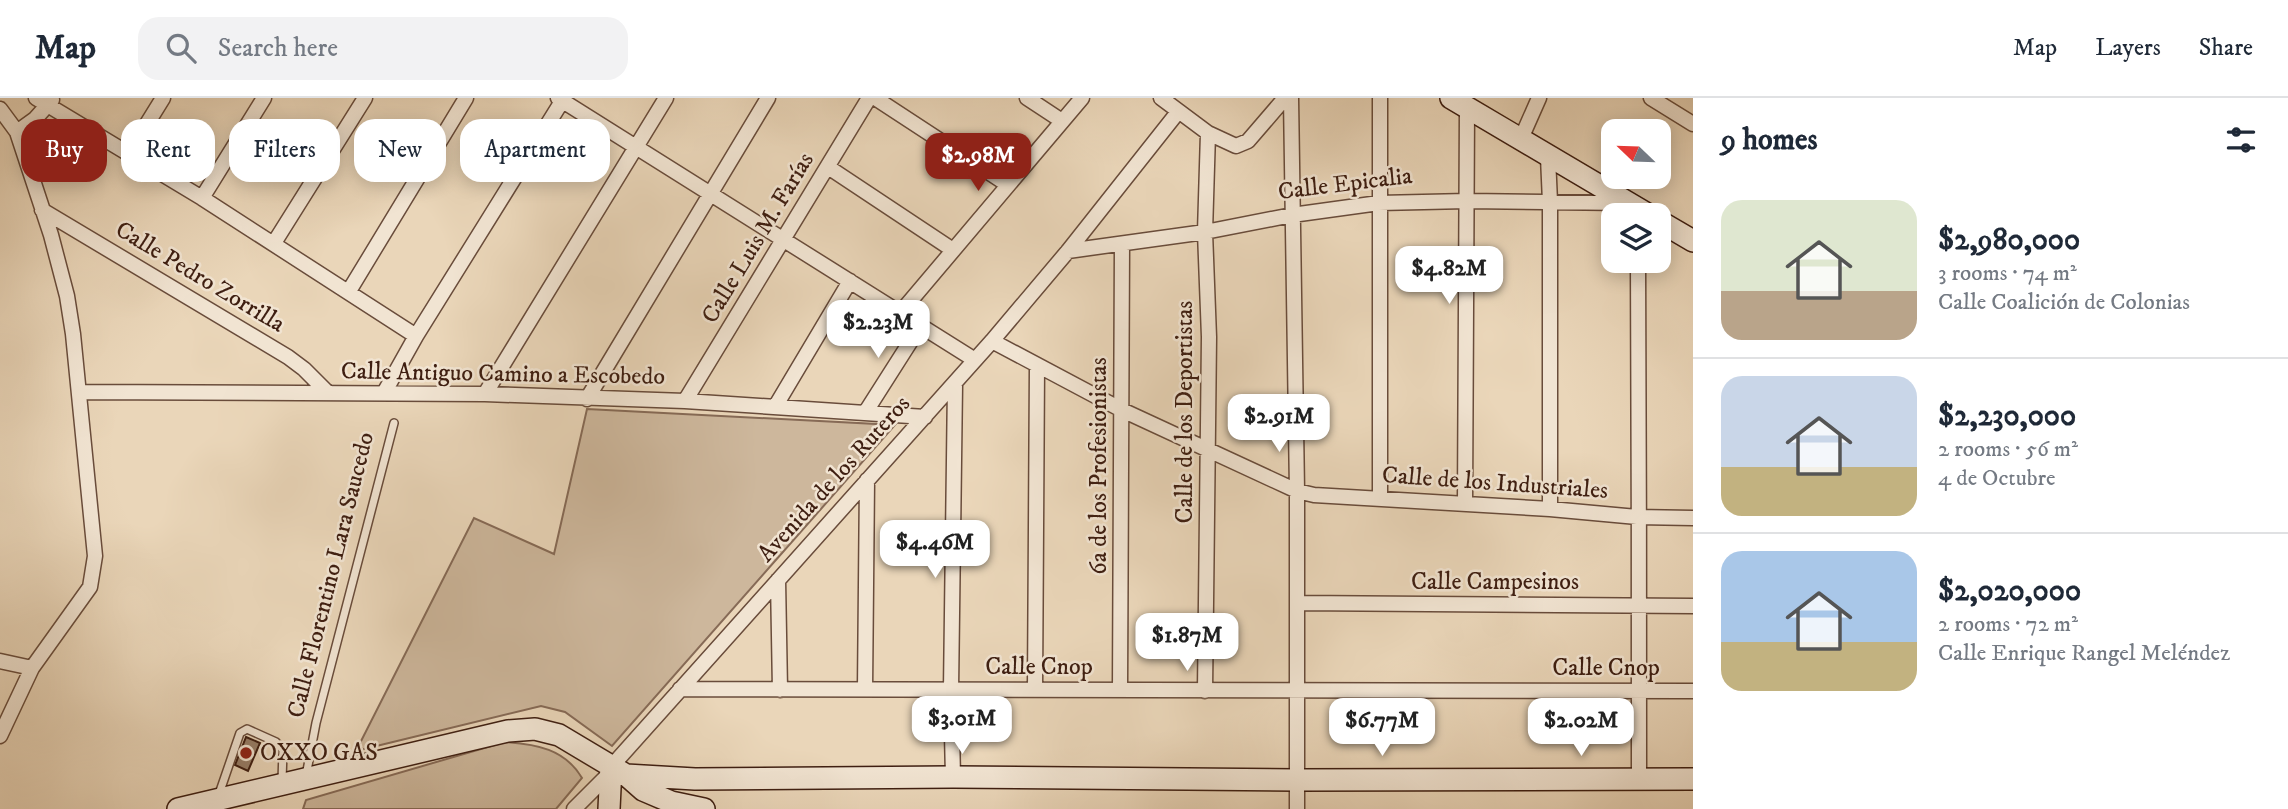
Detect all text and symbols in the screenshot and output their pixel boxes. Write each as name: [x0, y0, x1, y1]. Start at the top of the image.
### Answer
search box: [138, 17, 628, 80]
text: Map: [35, 28, 96, 69]
icon: search: [162, 29, 200, 67]
text: Search here: [218, 32, 338, 65]
text: Map: [2013, 33, 2057, 63]
text: Layers: [2095, 33, 2161, 63]
text: Share: [2199, 33, 2253, 63]
chip: Buy: [21, 119, 107, 182]
chip: Rent: [121, 119, 215, 182]
chip: Filters: [229, 119, 340, 182]
chip: New: [354, 119, 446, 182]
chip: Apartment: [460, 119, 610, 182]
north arrow: [1601, 119, 1671, 189]
map controls: [1601, 119, 1671, 273]
icon: filters: [2222, 121, 2260, 159]
text: 9 homes: [1721, 122, 1818, 159]
pin: $2.98M: [921, 134, 1035, 193]
text: $2.98M: [941, 141, 1015, 170]
street label: Calle Luis M. Farías: [695, 147, 821, 329]
street label: Calle Epicalia: [1276, 161, 1415, 207]
button: layers: [1601, 203, 1671, 273]
street label: Calle Pedro Zorrilla: [110, 215, 291, 340]
text: $2,980,000: [1938, 222, 2080, 259]
icon: home: [1777, 228, 1861, 312]
pin: $4.82M: [1392, 246, 1506, 306]
text: $4.82M: [1411, 254, 1487, 283]
text: 3 rooms · 74 m²: [1938, 259, 2077, 288]
text: Calle Coalición de Colonias: [1938, 288, 2190, 317]
pin: $2.23M: [821, 300, 935, 360]
street label: Calle de los Deportistas: [1170, 301, 1200, 523]
text: $2.23M: [843, 308, 913, 337]
street label: Calle Antiguo Camino a Escobedo: [341, 356, 665, 392]
street label: 6a de los Profesionistas: [1084, 357, 1114, 575]
street label: Avenida de los Ruteros: [751, 389, 917, 569]
pin: $2.91M: [1222, 394, 1336, 454]
text: $2,230,000: [1938, 398, 2076, 435]
text: $2.91M: [1244, 402, 1314, 431]
icon: home: [1777, 404, 1861, 488]
street label: Calle Florentino Lara Saucedo: [281, 429, 381, 721]
text: 2 rooms · 56 m²: [1938, 435, 2078, 464]
street label: Calle de los Industriales: [1381, 460, 1609, 506]
text: 4 de Octubre: [1938, 464, 2056, 493]
pin: $4.46M: [878, 520, 992, 580]
text: $4.46M: [896, 528, 974, 557]
street label: Calle Campesinos: [1411, 567, 1579, 597]
text: $2,020,000: [1938, 573, 2081, 610]
icon: home: [1777, 579, 1861, 663]
text: 2 rooms · 72 m²: [1938, 610, 2078, 639]
pin: $1.87M: [1130, 614, 1244, 673]
text: $1.87M: [1151, 621, 1223, 650]
text: Calle Enrique Rangel Meléndez: [1938, 639, 2230, 668]
street label: Calle Cnop: [985, 652, 1093, 682]
street label: Calle Cnop: [1552, 653, 1660, 683]
pin: $3.01M: [905, 696, 1019, 756]
pin: $6.77M: [1325, 698, 1439, 758]
pin: $2.02M: [1524, 698, 1638, 758]
text: $3.01M: [928, 704, 996, 733]
text: $6.77M: [1345, 706, 1419, 735]
text: $2.02M: [1544, 706, 1618, 735]
place label: OXXO GAS: [260, 738, 378, 768]
marker: OXXO GAS: [238, 745, 254, 761]

